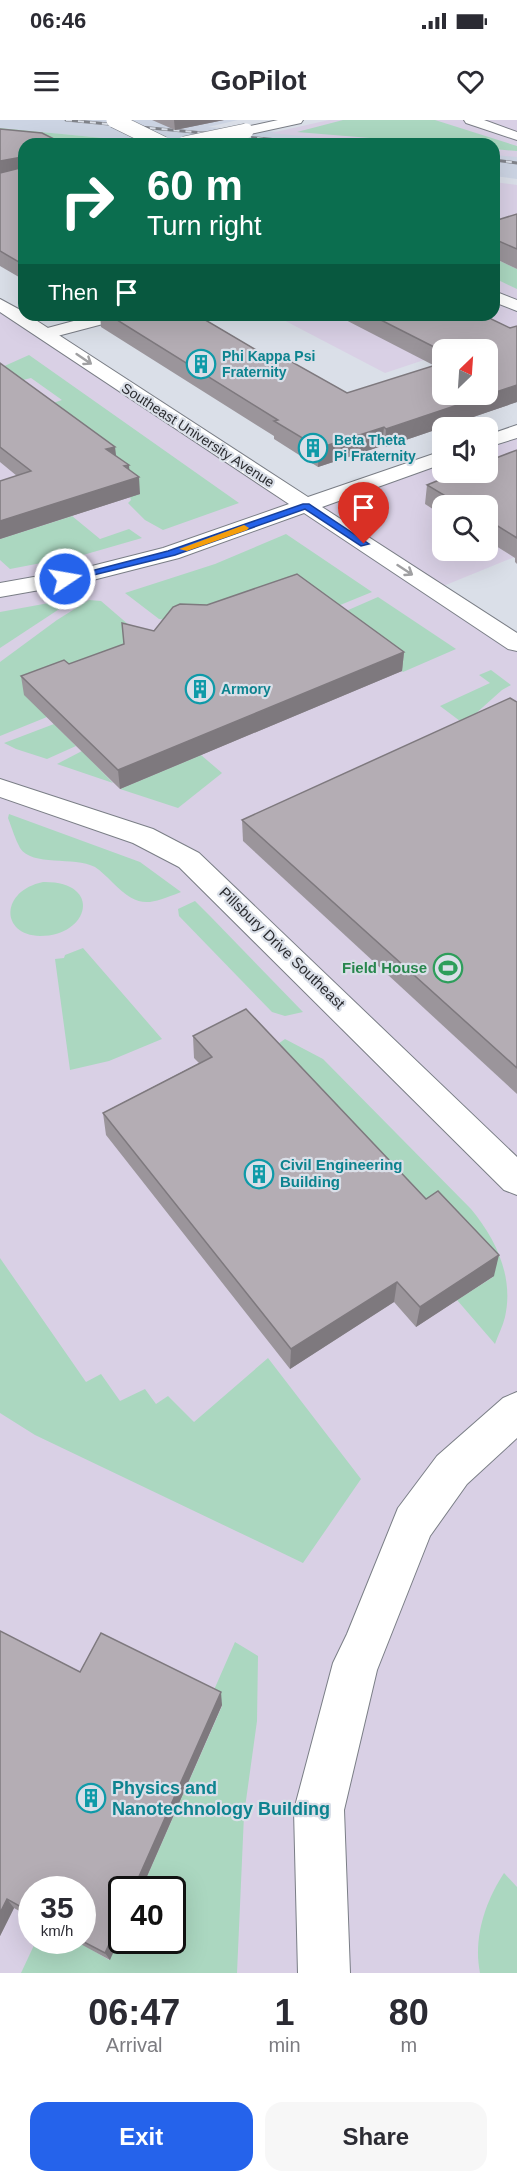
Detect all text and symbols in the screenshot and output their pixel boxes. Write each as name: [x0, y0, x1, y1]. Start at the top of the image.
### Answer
text: 06:46: [30, 8, 86, 33]
icon: menu: [30, 65, 63, 98]
icon: heart: [454, 65, 487, 98]
text: GoPilot: [211, 66, 307, 96]
icon: right: [48, 162, 126, 240]
text: 60 m: [147, 162, 243, 209]
text: Turn right: [147, 211, 262, 241]
icon: arrive: [110, 276, 143, 309]
text: Then: [48, 280, 98, 305]
north arrow: [432, 339, 498, 405]
map controls: [432, 339, 498, 561]
building icon: Phi Kappa Psi Fraternity: [185, 348, 217, 380]
place label: Phi Kappa Psi Fraternity: [222, 348, 315, 380]
one-way arrow: [75, 353, 92, 366]
street label: Southeast University Avenue: [119, 380, 277, 490]
button: sound: [432, 417, 498, 483]
building icon: Beta Theta Pi Fraternity: [297, 432, 329, 464]
place label: Beta Theta Pi Fraternity: [334, 432, 416, 464]
pin: [338, 482, 389, 544]
icon: arrive: [347, 491, 380, 524]
button: search: [432, 495, 498, 561]
position arrow: [33, 547, 97, 611]
one-way arrow: [396, 564, 413, 576]
building icon: Armory: [184, 673, 216, 705]
place label: Armory: [221, 681, 271, 697]
street label: Pillsbury Drive Southeast: [216, 883, 349, 1013]
sports icon: Field House: [432, 952, 464, 984]
place label: Field House: [342, 959, 427, 976]
place label: Civil Engineering Building: [280, 1156, 403, 1190]
building icon: Civil Engineering Building: [243, 1158, 275, 1190]
place label: Physics and Nanotechnology Building: [112, 1778, 330, 1819]
building icon: Physics and Nanotechnology Building: [75, 1782, 107, 1814]
speed limit sign: 40: [108, 1876, 186, 1954]
text: 35: [40, 1891, 74, 1924]
text: km/h: [41, 1922, 73, 1939]
text: 06:47: [88, 1992, 180, 2033]
text: 1: [274, 1992, 295, 2033]
text: 80: [389, 1992, 429, 2033]
text: Arrival: [106, 2034, 163, 2056]
text: min: [268, 2034, 301, 2056]
text: m: [400, 2034, 417, 2056]
button: Exit: [30, 2102, 253, 2171]
button: Share: [265, 2102, 487, 2171]

